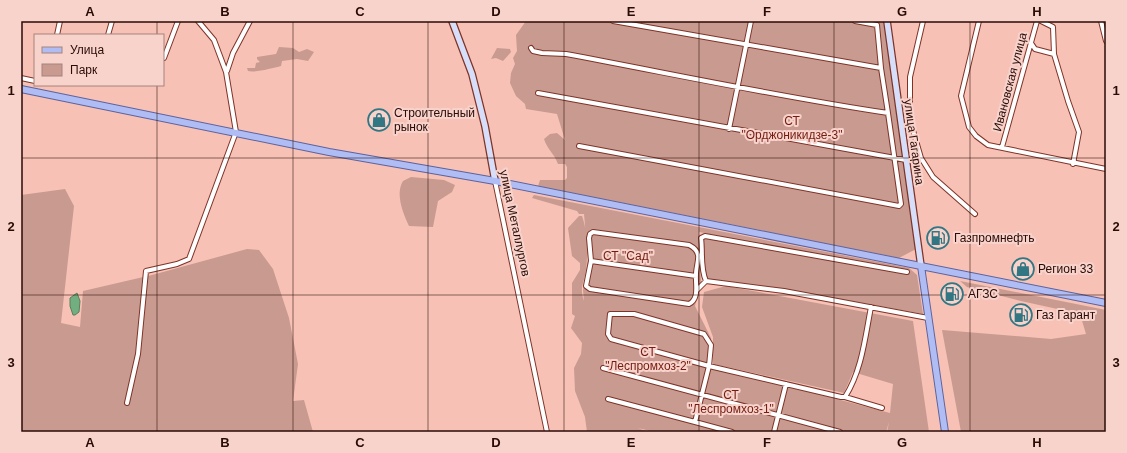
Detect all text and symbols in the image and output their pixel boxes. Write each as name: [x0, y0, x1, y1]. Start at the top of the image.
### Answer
text: A: [85, 4, 95, 19]
text: B: [220, 4, 230, 19]
text: C: [355, 4, 365, 19]
text: D: [491, 4, 501, 19]
text: E: [627, 4, 636, 19]
text: F: [763, 4, 771, 19]
text: G: [897, 4, 907, 19]
text: H: [1032, 4, 1042, 19]
street label: Ивановская улица: [990, 31, 1030, 133]
legend: [34, 34, 164, 86]
text: Улица: [70, 43, 104, 57]
text: Парк: [70, 63, 98, 77]
text: 1: [7, 83, 15, 98]
text: 1: [1112, 83, 1120, 98]
street label: улица Гагарина: [901, 98, 927, 186]
place label: Строительный рынок: [394, 106, 475, 134]
shop icon: Строительный рынок: [366, 107, 392, 133]
park label: СТ "Орджоникидзе-3": [742, 114, 842, 142]
street label: улица Металлургов: [497, 168, 533, 278]
text: 2: [7, 219, 15, 234]
text: 2: [1112, 219, 1120, 234]
fuel station icon: Газпромнефть: [925, 225, 951, 251]
place label: Газпромнефть: [954, 231, 1035, 245]
park label: СТ "Сад": [603, 249, 653, 263]
shop icon: Регион 33: [1010, 256, 1036, 282]
place label: Регион 33: [1038, 262, 1094, 276]
fuel station icon: АГЗС: [939, 281, 965, 307]
place label: АГЗС: [968, 287, 998, 301]
fuel station icon: Газ Гарант: [1008, 302, 1034, 328]
place label: Газ Гарант: [1036, 308, 1096, 322]
park label: СТ "Леспромхоз-2": [605, 345, 691, 373]
text: 3: [7, 355, 15, 370]
text: 3: [1112, 355, 1120, 370]
park label: СТ "Леспромхоз-1": [688, 388, 774, 416]
text: A: [85, 435, 95, 450]
text: B: [220, 435, 230, 450]
text: C: [355, 435, 365, 450]
text: D: [491, 435, 501, 450]
text: E: [627, 435, 636, 450]
text: F: [763, 435, 771, 450]
text: G: [897, 435, 907, 450]
text: H: [1032, 435, 1042, 450]

